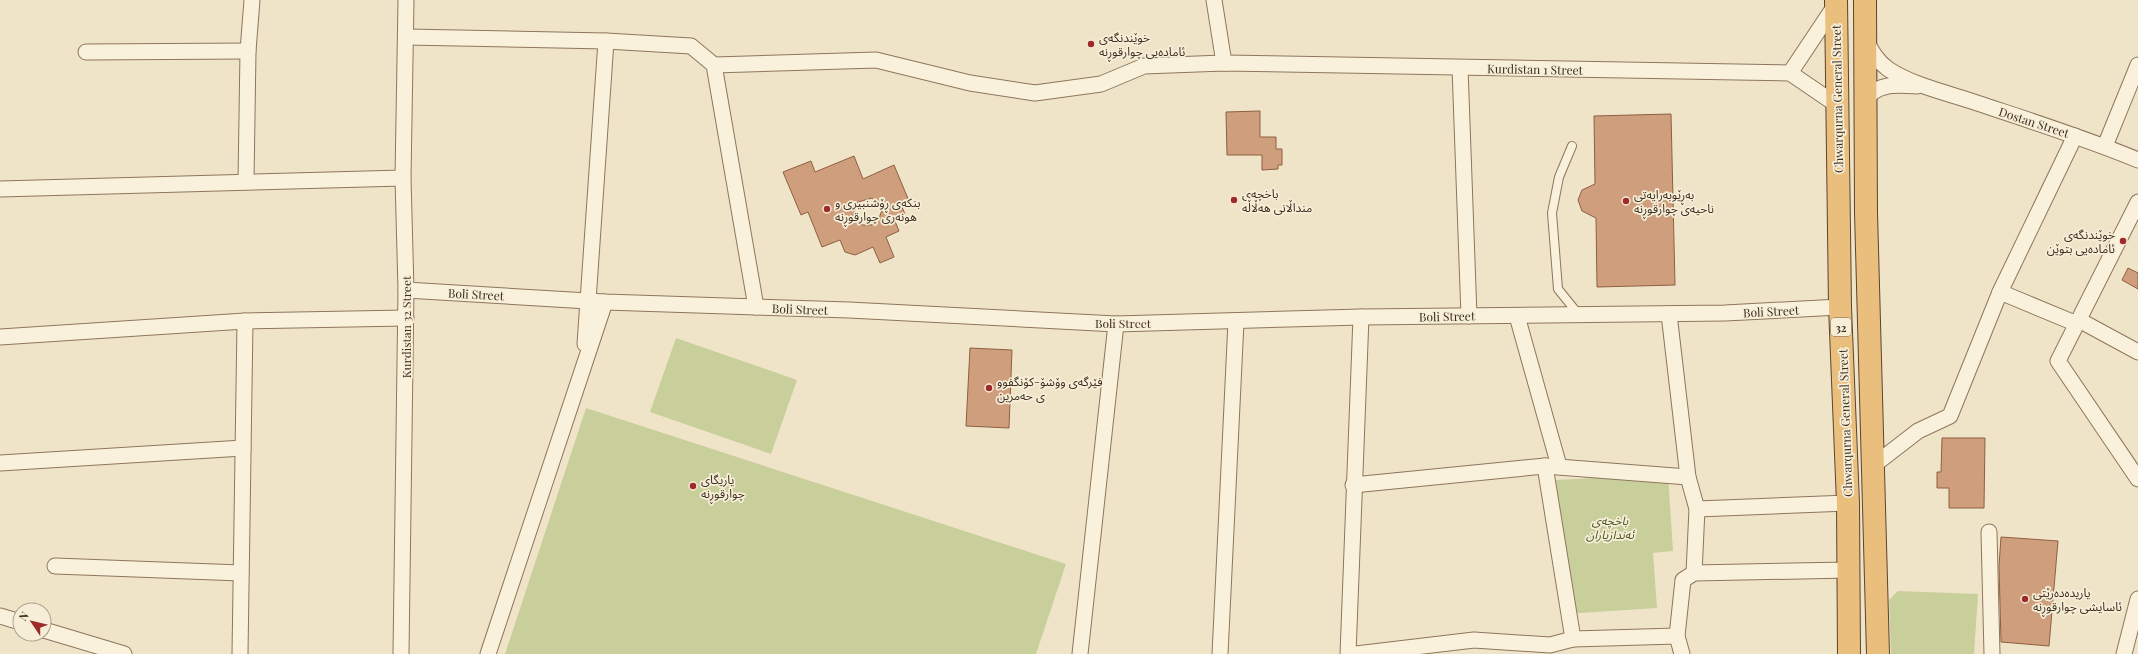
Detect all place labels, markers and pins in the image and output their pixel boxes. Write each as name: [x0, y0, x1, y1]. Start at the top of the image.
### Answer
place label: خوێندنگەی ئامادەیی چوارقوڕنە: [1099, 29, 1185, 63]
marker: خوێندنگەی ئامادەیی چوارقوڕنە: [1086, 39, 1096, 49]
place label: باخچەی منداڵانی هەڵاڵە: [1242, 185, 1312, 215]
place label: بەڕێوبەرایەتی ناحیەی چوارقوڕنە: [1634, 186, 1714, 220]
place label: بنکەی ڕۆشنبیری و هونەری چوارقوڕنە: [835, 194, 921, 228]
marker: باخچەی منداڵانی هەڵاڵە: [1229, 195, 1239, 205]
marker: بەڕێوبەرایەتی ناحیەی چوارقوڕنە: [1621, 196, 1631, 206]
marker: بنکەی ڕۆشنبیری و هونەری چوارقوڕنە: [822, 204, 832, 214]
place label: خوێندنگەی ئامادەیی بتوێن: [2047, 226, 2115, 256]
marker: خوێندنگەی ئامادەیی بتوێن: [2118, 236, 2128, 246]
place label: فێرگەی وۆشۆ-کۆنگفوو ی حەمرین: [997, 373, 1103, 403]
marker: فێرگەی وۆشۆ-کۆنگفوو ی حەمرین: [984, 383, 994, 393]
place label: یاریگای چوارقوڕنە: [701, 471, 745, 505]
marker: یاریگای چوارقوڕنە: [688, 481, 698, 491]
place label: یاریدەدەرێتی ئاسایشی چوارقوڕنە: [2033, 584, 2122, 618]
marker: یاریدەدەرێتی ئاسایشی چوارقوڕنە: [2020, 594, 2030, 604]

